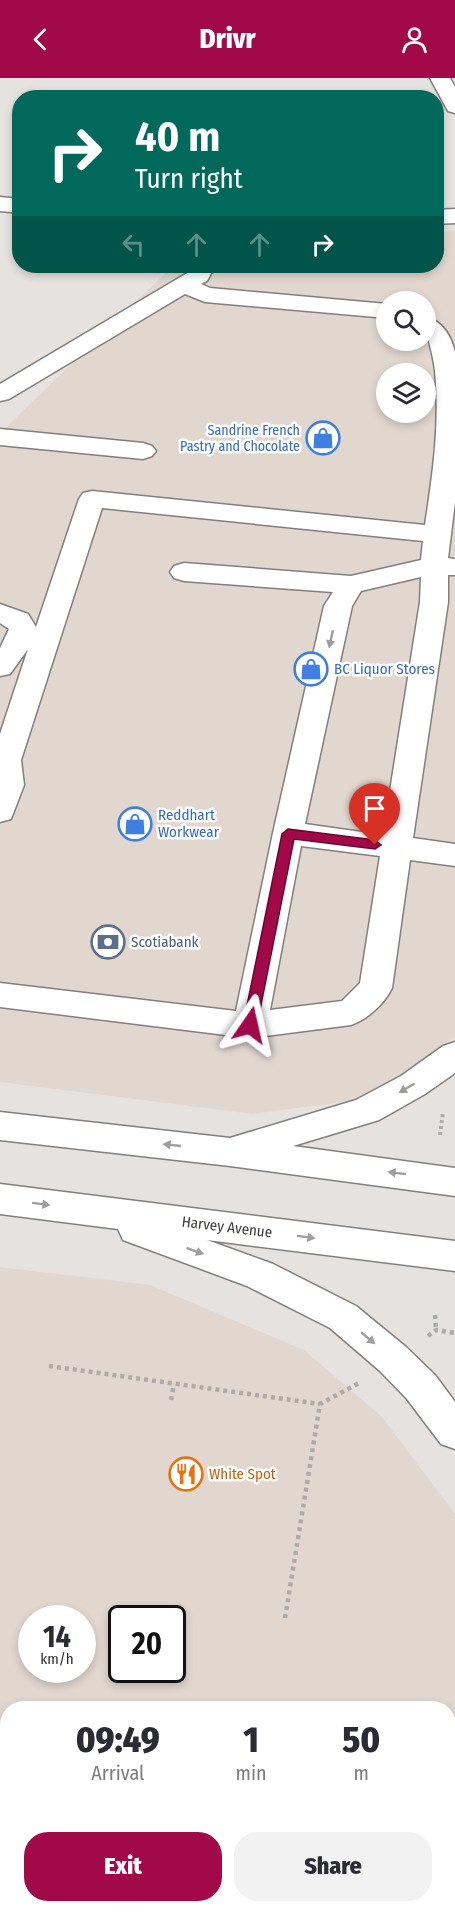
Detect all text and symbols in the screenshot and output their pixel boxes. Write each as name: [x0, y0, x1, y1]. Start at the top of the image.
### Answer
icon: back: [24, 23, 57, 56]
text: Drivr: [200, 23, 256, 55]
icon: person: [398, 23, 431, 56]
text: 40 m: [135, 112, 220, 162]
icon: right: [36, 114, 114, 192]
text: Turn right: [135, 163, 243, 195]
icon: left: [117, 228, 150, 261]
icon: ahead: [180, 228, 213, 261]
icon: ahead: [243, 228, 276, 261]
icon: right: [306, 228, 339, 261]
map controls: [376, 291, 436, 423]
button: search: [376, 291, 436, 351]
button: layers: [376, 363, 436, 423]
shop icon: Sandrine French Pastry and Chocolate: [305, 420, 341, 456]
place label: Sandrine French Pastry and Chocolate: [180, 422, 300, 455]
one-way arrow: [326, 630, 335, 649]
shop icon: BC Liquor Stores: [293, 651, 329, 687]
place label: BC Liquor Stores: [334, 660, 435, 678]
pin: [349, 783, 400, 845]
icon: arrive: [358, 792, 391, 825]
shop icon: Reddhart Workwear: [117, 806, 153, 842]
place label: Reddhart Workwear: [158, 806, 220, 841]
bank icon: Scotiabank: [90, 924, 126, 960]
place label: Scotiabank: [131, 933, 199, 951]
position arrow: [218, 993, 282, 1057]
one-way arrow: [398, 1083, 415, 1093]
one-way arrow: [163, 1140, 182, 1150]
one-way arrow: [388, 1168, 407, 1178]
one-way arrow: [31, 1199, 50, 1209]
street label: Harvey Avenue: [181, 1213, 273, 1241]
one-way arrow: [297, 1233, 316, 1242]
one-way arrow: [186, 1246, 204, 1256]
one-way arrow: [360, 1332, 376, 1345]
restaurant icon: White Spot: [168, 1456, 204, 1492]
place label: White Spot: [209, 1465, 276, 1483]
speed limit sign: 20: [108, 1605, 186, 1683]
text: 14: [43, 1619, 71, 1655]
text: km/h: [40, 1650, 74, 1668]
text: 09:49: [76, 1718, 160, 1762]
text: 1: [243, 1718, 259, 1762]
text: 50: [342, 1718, 380, 1762]
text: Arrival: [91, 1761, 144, 1785]
text: min: [236, 1761, 267, 1785]
text: m: [354, 1761, 369, 1785]
button: Exit: [24, 1832, 222, 1901]
button: Share: [234, 1832, 432, 1901]

